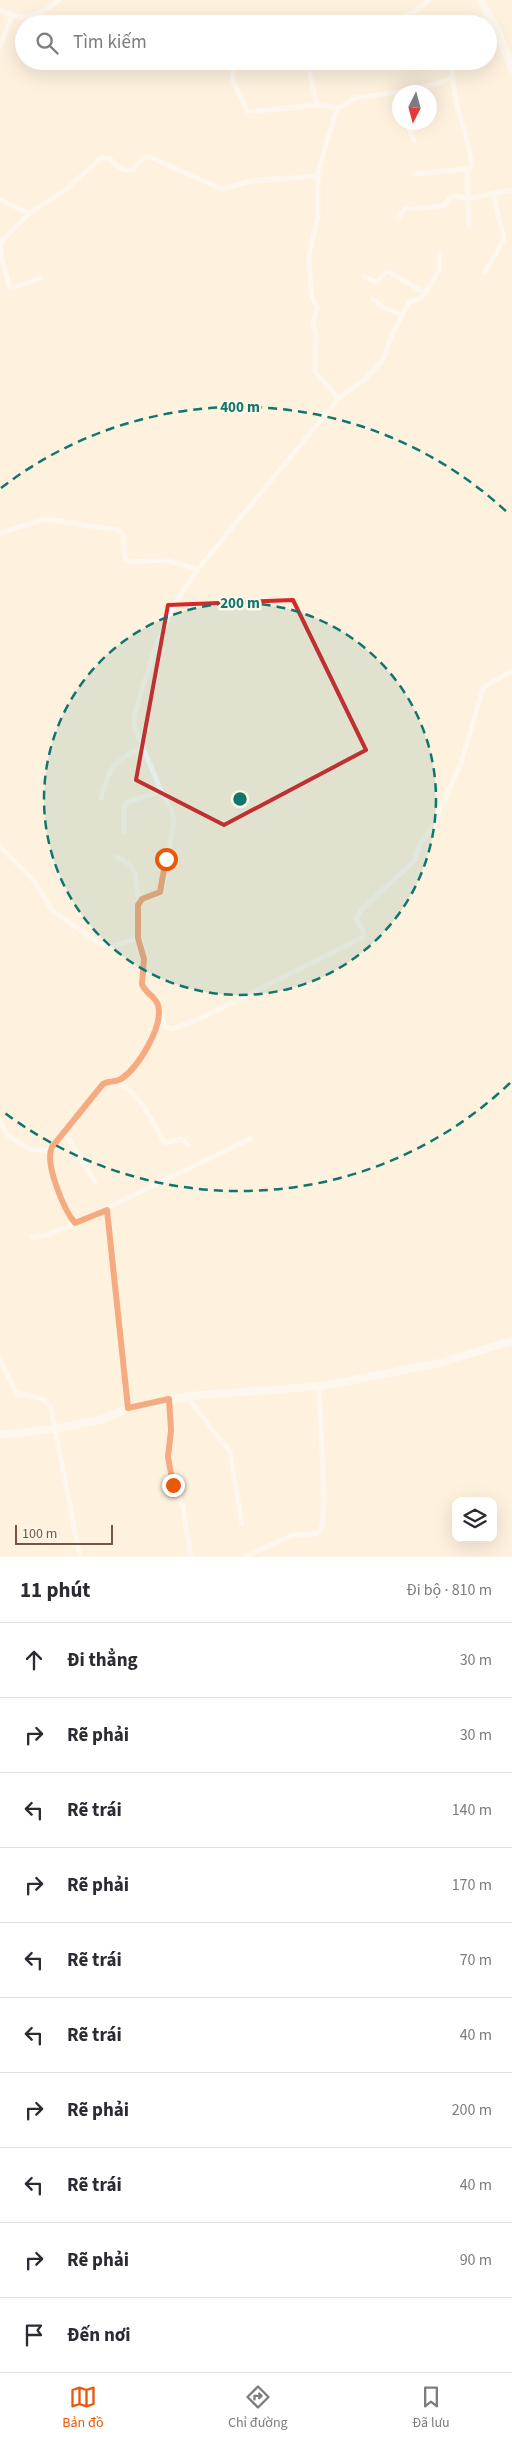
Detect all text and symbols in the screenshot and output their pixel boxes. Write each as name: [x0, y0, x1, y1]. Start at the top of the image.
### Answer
search box: [15, 15, 497, 70]
icon: search: [33, 29, 61, 57]
text: Tìm kiếm: [73, 29, 147, 56]
north arrow: [392, 85, 437, 130]
text: 400 m: [220, 397, 260, 418]
text: 200 m: [220, 593, 260, 614]
centre of rings: [231, 790, 249, 808]
route start: [155, 848, 178, 871]
route end: [162, 1474, 185, 1497]
map controls: [452, 1497, 497, 1542]
button: layers: [452, 1497, 497, 1542]
scale bar: [15, 1522, 112, 1545]
text: 100 m: [22, 1524, 57, 1544]
text: 11 phút: [20, 1575, 90, 1605]
text: Đi bộ · 810 m: [406, 1579, 492, 1601]
icon: ahead: [20, 1646, 48, 1674]
text: Đi thẳng: [67, 1647, 138, 1674]
text: 30 m: [460, 1649, 492, 1671]
icon: right: [20, 1721, 48, 1749]
text: Rẽ phải: [67, 1722, 129, 1749]
text: 30 m: [460, 1724, 492, 1746]
icon: left: [20, 1796, 48, 1824]
text: Rẽ trái: [67, 1797, 122, 1824]
text: 140 m: [452, 1799, 492, 1821]
icon: right: [20, 1871, 48, 1899]
text: Rẽ phải: [67, 1872, 129, 1899]
text: 170 m: [452, 1874, 492, 1896]
icon: left: [20, 1946, 48, 1974]
text: Rẽ trái: [67, 1947, 122, 1974]
text: 70 m: [460, 1949, 492, 1971]
icon: left: [20, 2021, 48, 2049]
text: Rẽ trái: [67, 2022, 122, 2049]
text: 40 m: [460, 2024, 492, 2046]
icon: right: [20, 2096, 48, 2124]
text: Rẽ phải: [67, 2097, 129, 2124]
text: 200 m: [452, 2099, 492, 2121]
icon: left: [20, 2171, 48, 2199]
text: Rẽ trái: [67, 2172, 122, 2199]
text: 40 m: [460, 2174, 492, 2196]
icon: right: [20, 2246, 48, 2274]
text: Rẽ phải: [67, 2247, 129, 2274]
text: 90 m: [460, 2249, 492, 2271]
icon: arrive: [20, 2321, 48, 2349]
text: Đến nơi: [67, 2322, 131, 2349]
tab: Bản đồ: [62, 2383, 103, 2433]
tab: Chỉ đường: [228, 2383, 288, 2433]
tab: Đã lưu: [412, 2383, 450, 2433]

